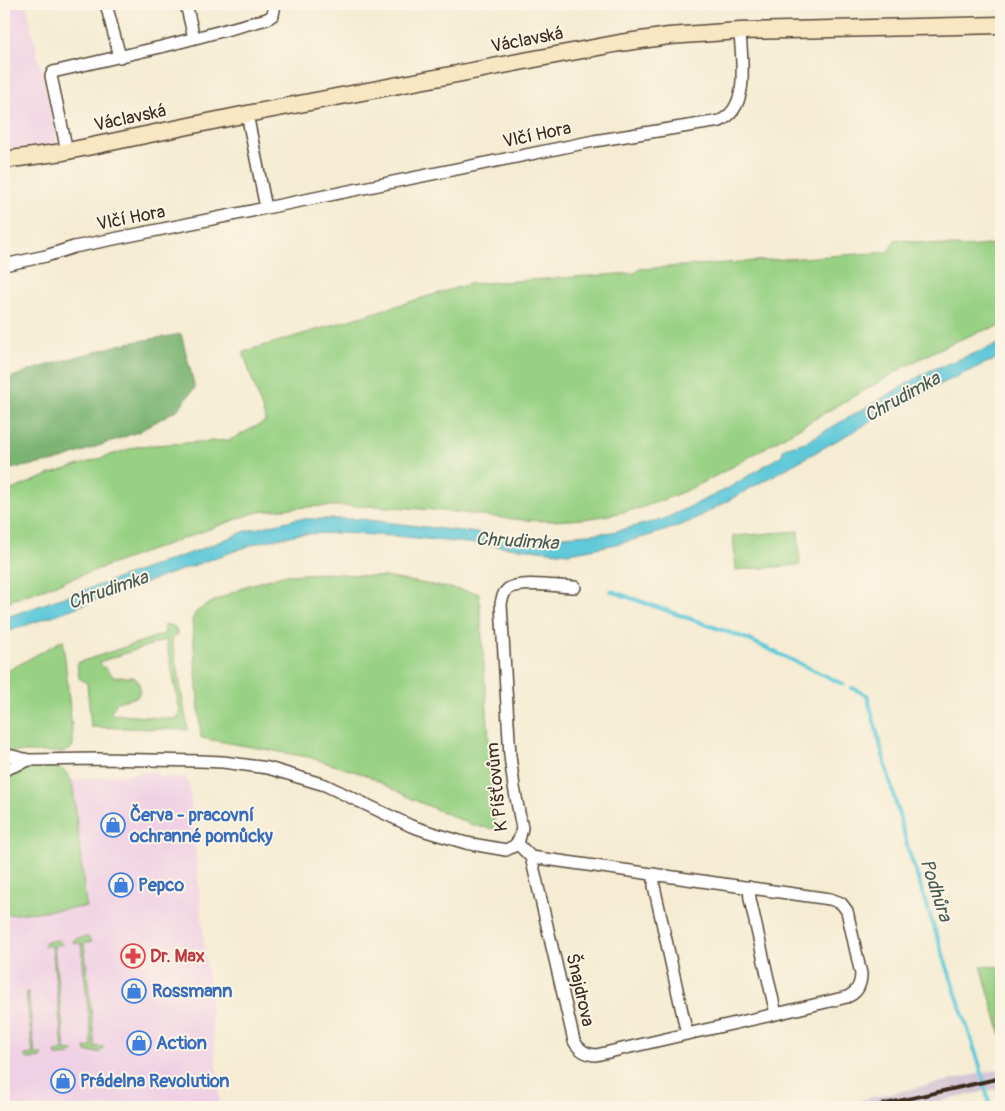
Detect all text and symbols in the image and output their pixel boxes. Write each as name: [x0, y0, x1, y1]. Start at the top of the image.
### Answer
street label: Václavská: [489, 22, 565, 58]
street label: Václavská: [92, 99, 168, 137]
street label: Vlčí Hora: [501, 117, 573, 153]
street label: Vlčí Hora: [95, 200, 167, 236]
water label: Chrudimka: [860, 366, 945, 428]
water label: Chrudimka: [475, 527, 560, 555]
water label: Chrudimka: [65, 565, 152, 615]
street label: K Píšťovům: [481, 741, 513, 833]
place label: Červa - pracovní ochranné pomůcky: [129, 803, 273, 848]
shop icon: Červa - pracovní ochranné pomůcky: [100, 812, 126, 838]
water label: Podhůra: [915, 856, 958, 925]
shop icon: Pepco: [108, 872, 134, 898]
place label: Pepco: [138, 874, 184, 897]
pharmacy icon: Dr. Max: [120, 943, 146, 969]
place label: Dr. Max: [150, 945, 205, 968]
street label: Šnajdrova: [560, 951, 601, 1029]
shop icon: Rossmann: [121, 978, 147, 1004]
place label: Rossmann: [152, 980, 232, 1003]
shop icon: Action: [126, 1030, 152, 1056]
place label: Action: [156, 1032, 207, 1055]
shop icon: Prádelna Revolution: [50, 1068, 76, 1094]
place label: Prádelna Revolution: [80, 1070, 230, 1093]

